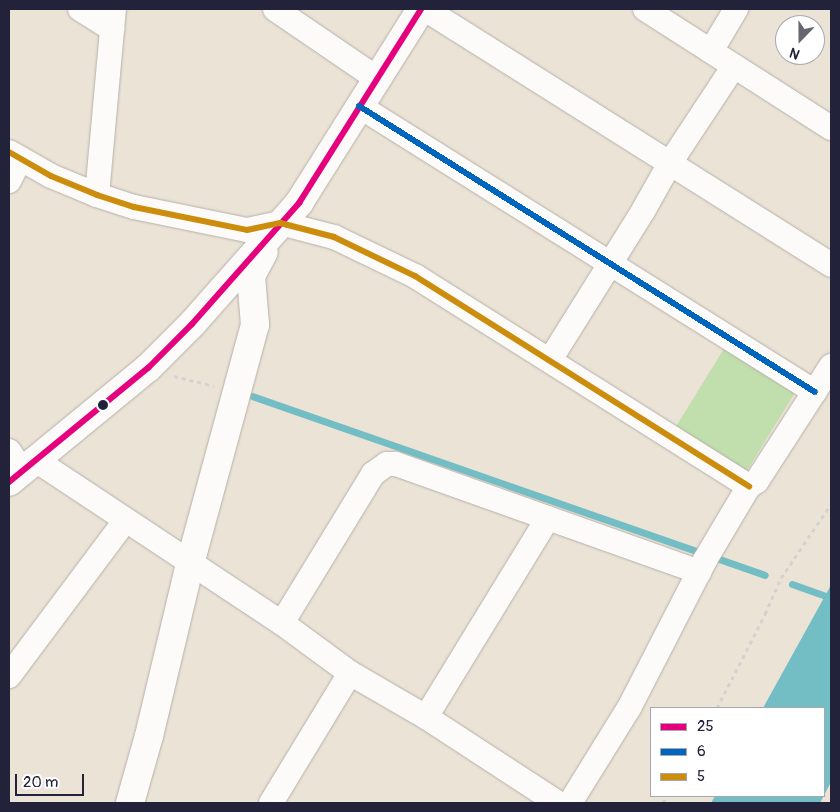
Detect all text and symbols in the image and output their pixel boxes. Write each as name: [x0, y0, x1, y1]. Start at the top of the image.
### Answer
north arrow: [775, 15, 825, 65]
text: N: [787, 44, 802, 63]
unlabelled marker: [98, 400, 108, 410]
legend: [650, 707, 825, 797]
text: 25: [697, 717, 714, 736]
text: 6: [697, 742, 706, 761]
scale bar: [18, 764, 86, 796]
text: 5: [697, 767, 705, 786]
text: 20 m: [23, 773, 58, 792]

